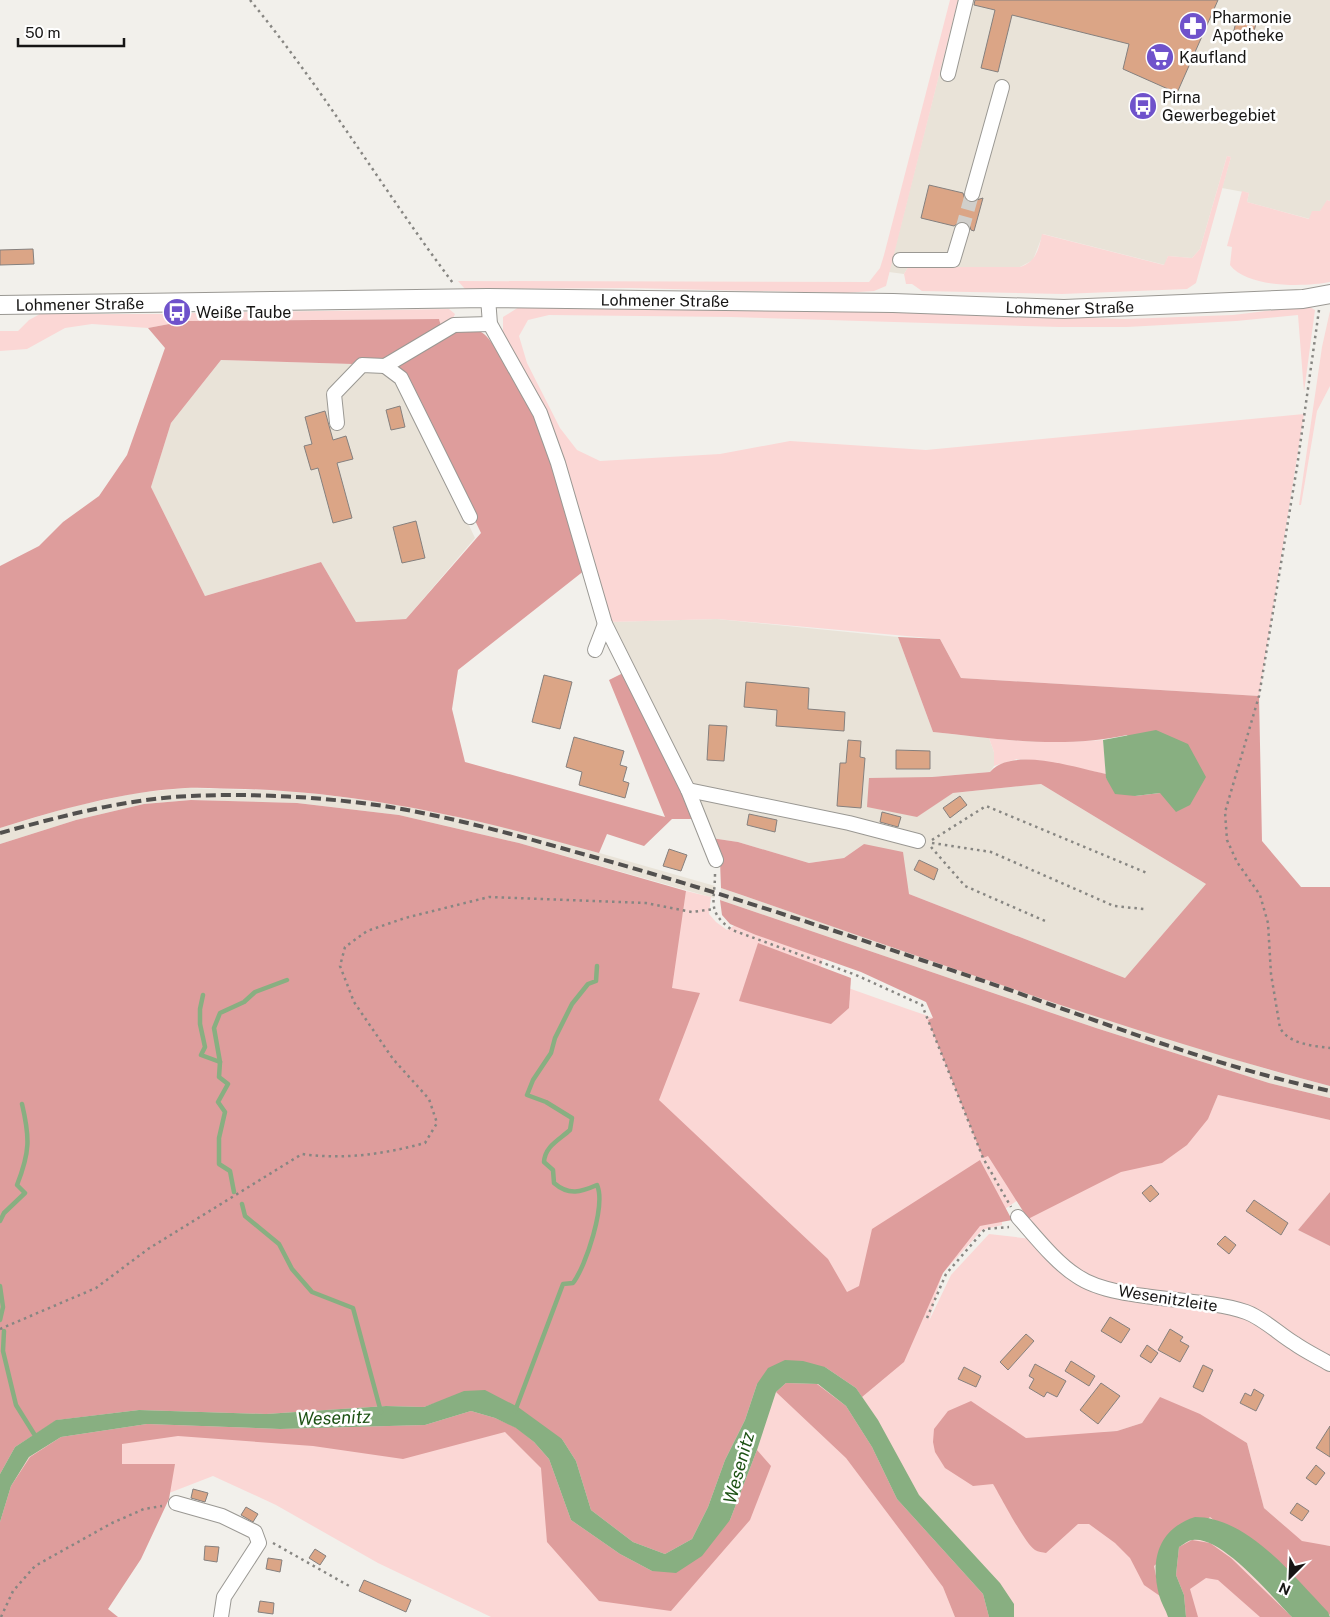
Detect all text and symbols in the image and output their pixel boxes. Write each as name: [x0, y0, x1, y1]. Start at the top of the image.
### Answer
place label: Pharmonie Apotheke: [1212, 8, 1292, 45]
pharmacy icon: Pharmonie Apotheke: [1178, 11, 1208, 41]
scale bar: [18, 15, 124, 47]
text: 50 m: [25, 24, 60, 41]
supermarket icon: Kaufland: [1145, 42, 1175, 72]
place label: Kaufland: [1179, 48, 1247, 67]
place label: Pirna Gewerbegebiet: [1162, 88, 1276, 125]
bus stop icon: Pirna Gewerbegebiet: [1128, 91, 1158, 121]
street label: Lohmener Straße: [601, 290, 729, 311]
street label: Lohmener Straße: [16, 294, 144, 315]
bus stop icon: Weiße Taube: [162, 297, 192, 327]
street label: Lohmener Straße: [1005, 297, 1134, 319]
place label: Weiße Taube: [196, 303, 291, 322]
street label: Wesenitzleite: [1117, 1281, 1219, 1316]
water label: Wesenitz: [297, 1406, 372, 1429]
water label: Wesenitz: [719, 1429, 758, 1506]
north arrow: [1265, 1552, 1315, 1602]
text: N: [1276, 1579, 1293, 1598]

